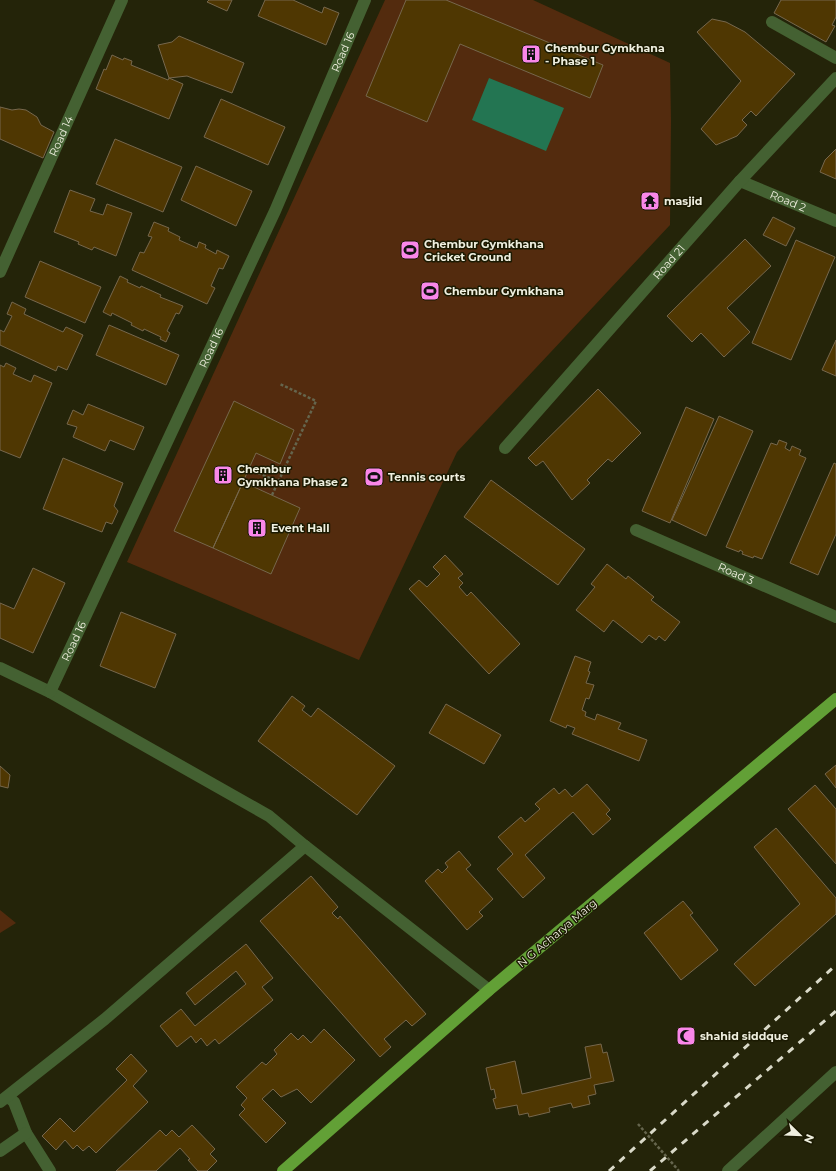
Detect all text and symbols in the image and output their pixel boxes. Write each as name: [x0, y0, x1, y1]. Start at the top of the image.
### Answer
street label: Road 16: [328, 29, 358, 74]
place label: Chembur Gymkhana - Phase 1: [545, 41, 665, 68]
building icon: Chembur Gymkhana - Phase 1: [520, 43, 542, 65]
street label: Road 14: [46, 113, 76, 159]
street label: Road 2: [768, 187, 808, 215]
temple icon: masjid: [639, 190, 661, 212]
place label: masjid: [664, 194, 702, 208]
place label: Chembur Gymkhana Cricket Ground: [424, 237, 544, 264]
sports icon: Chembur Gymkhana Cricket Ground: [399, 239, 421, 261]
street label: Road 21: [650, 241, 688, 282]
sports icon: Chembur Gymkhana: [419, 280, 441, 302]
place label: Chembur Gymkhana: [444, 284, 564, 298]
street label: Road 16: [196, 325, 226, 370]
place label: Chembur Gymkhana Phase 2: [237, 462, 348, 489]
building icon: Chembur Gymkhana Phase 2: [212, 464, 234, 486]
sports icon: Tennis courts: [363, 466, 385, 488]
place label: Tennis courts: [388, 470, 465, 484]
building icon: Event Hall: [246, 517, 268, 539]
place label: Event Hall: [271, 521, 329, 535]
street label: Road 3: [716, 560, 756, 587]
street label: Road 16: [58, 619, 89, 663]
street label: N G Acharya Marg: [514, 896, 600, 970]
mosque icon: shahid siddque: [675, 1025, 697, 1047]
place label: shahid siddque: [700, 1029, 788, 1043]
north arrow: [780, 1115, 820, 1155]
text: N: [801, 1132, 817, 1146]

